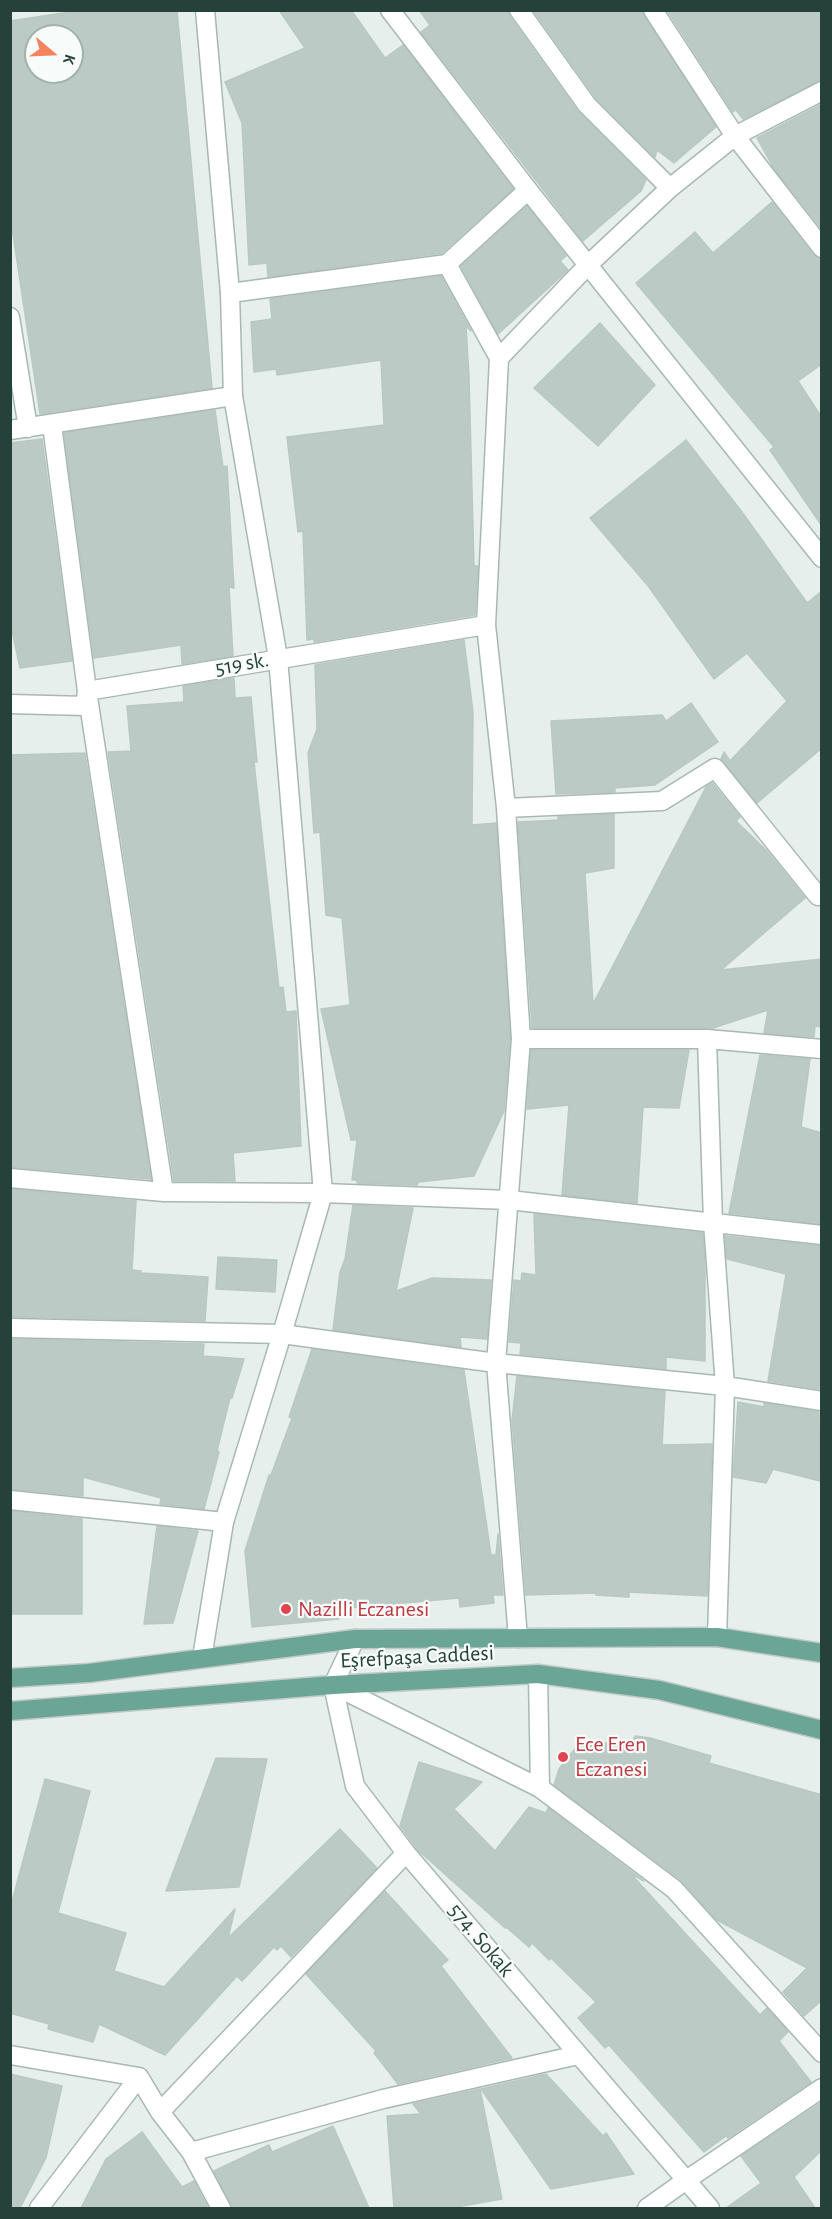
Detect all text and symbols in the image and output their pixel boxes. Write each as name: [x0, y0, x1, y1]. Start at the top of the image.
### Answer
north arrow: [24, 24, 84, 84]
text: K: [60, 52, 78, 66]
street label: 519 sk.: [213, 646, 271, 682]
place label: Nazilli Eczanesi: [298, 1596, 429, 1622]
marker: Nazilli Eczanesi: [279, 1602, 293, 1616]
street label: Eşrefpaşa Caddesi: [339, 1640, 495, 1674]
place label: Ece Eren Eczanesi: [575, 1731, 647, 1783]
marker: Ece Eren Eczanesi: [556, 1750, 570, 1764]
street label: 574. Sokak: [443, 1898, 519, 1982]

